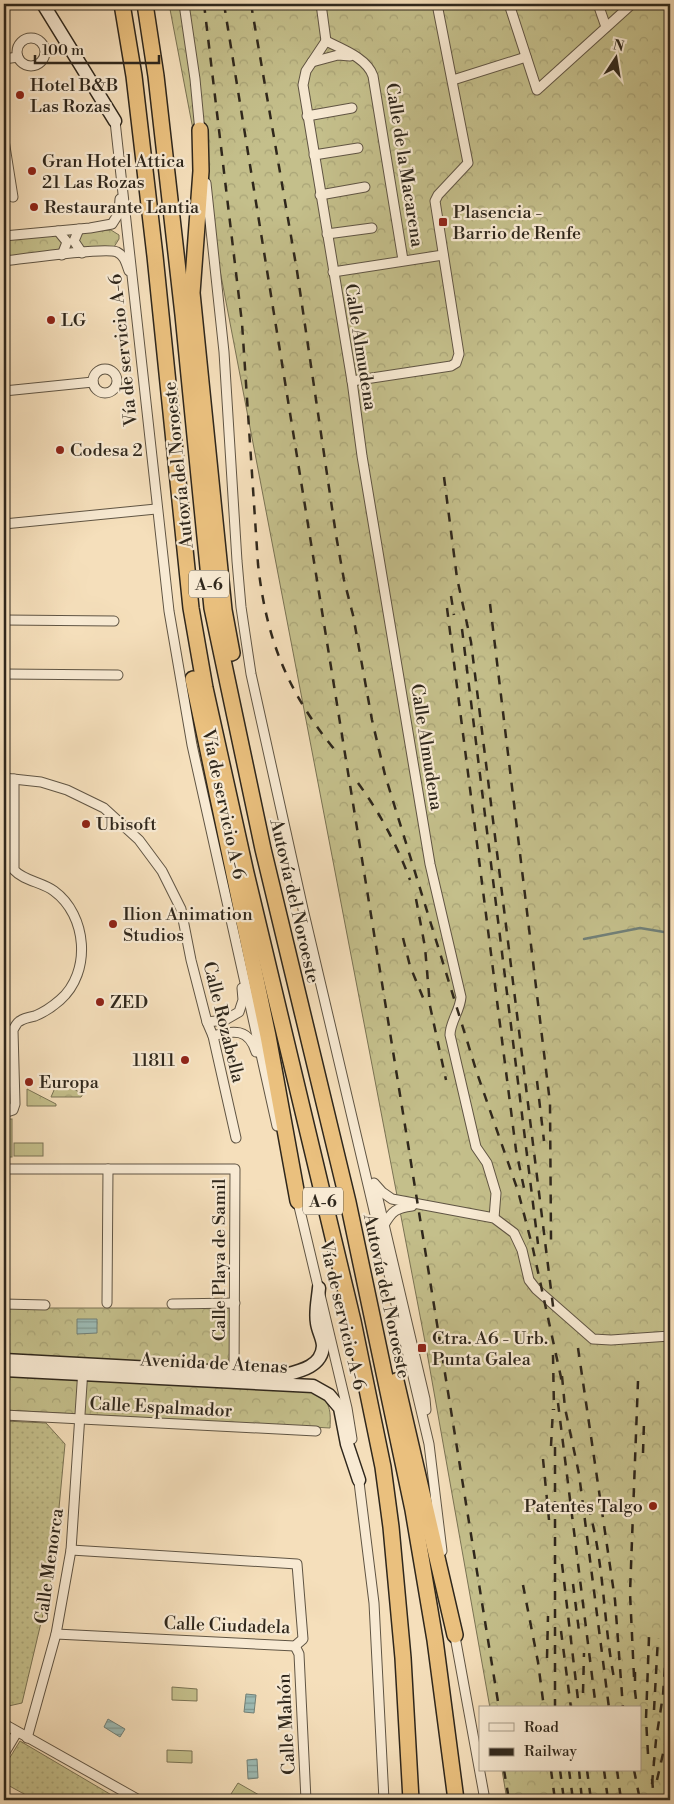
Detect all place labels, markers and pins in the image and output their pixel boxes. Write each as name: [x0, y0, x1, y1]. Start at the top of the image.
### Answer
place label: Hotel B&B Las Rozas: [30, 74, 118, 118]
marker: Hotel B&B Las Rozas: [14, 89, 26, 101]
place label: Gran Hotel Attica 21 Las Rozas: [42, 150, 185, 194]
marker: Gran Hotel Attica 21 Las Rozas: [26, 165, 38, 177]
place label: Restaurante Lantia: [44, 196, 200, 219]
marker: Restaurante Lantia: [28, 201, 40, 213]
place label: Plasencia - Barrio de Renfe: [452, 201, 581, 245]
marker: Plasencia - Barrio de Renfe: [437, 216, 449, 228]
place label: LG: [61, 309, 87, 332]
marker: LG: [45, 314, 57, 326]
place label: Codesa 2: [70, 439, 143, 462]
marker: Codesa 2: [54, 444, 66, 456]
place label: Ubisoft: [96, 813, 157, 836]
marker: Ubisoft: [80, 818, 92, 830]
place label: Ilion Animation Studios: [123, 903, 253, 947]
marker: Ilion Animation Studios: [107, 918, 119, 930]
place label: ZED: [110, 991, 148, 1014]
marker: ZED: [94, 996, 106, 1008]
place label: 11811: [133, 1049, 175, 1072]
marker: 11811: [179, 1054, 191, 1066]
place label: Europa: [39, 1071, 100, 1094]
marker: Europa: [23, 1076, 35, 1088]
place label: Ctra. A6 - Urb. Punta Galea: [432, 1327, 548, 1371]
marker: Ctra. A6 - Urb. Punta Galea: [416, 1342, 428, 1354]
place label: Patentes Talgo: [524, 1495, 643, 1518]
marker: Patentes Talgo: [647, 1500, 659, 1512]

